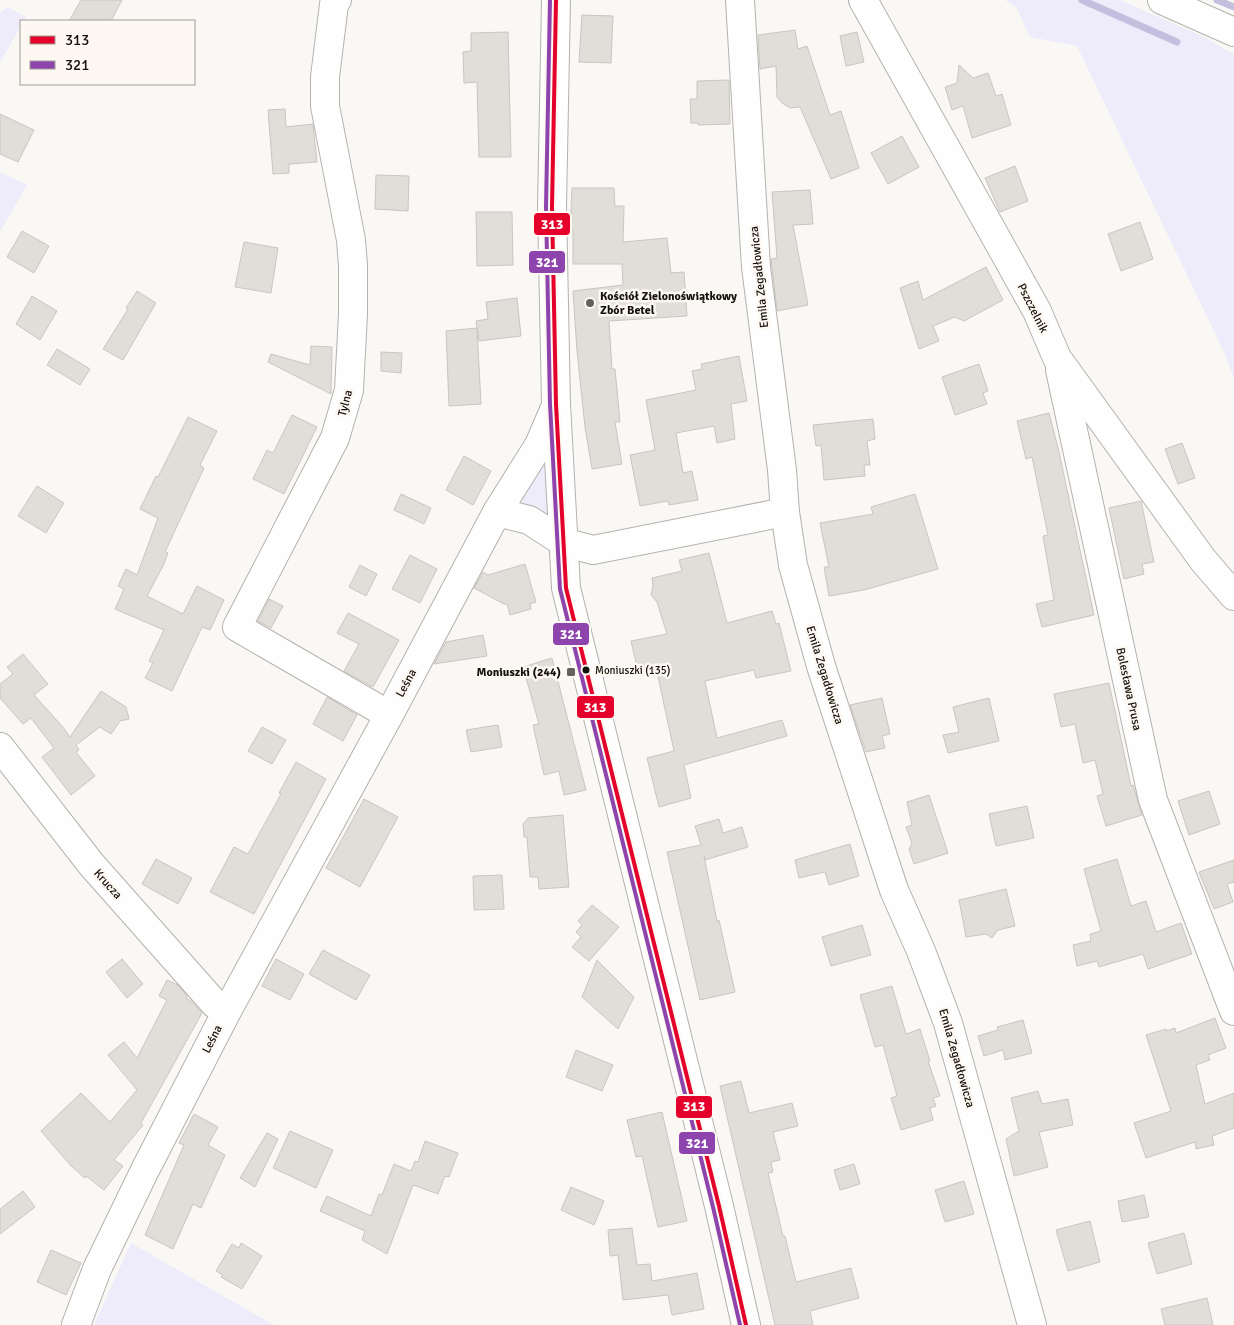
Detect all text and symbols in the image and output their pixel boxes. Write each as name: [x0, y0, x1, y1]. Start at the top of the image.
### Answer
legend: [20, 20, 195, 85]
text: 313: [65, 31, 89, 49]
text: 321: [65, 56, 89, 74]
line badge: 313: [533, 212, 571, 236]
text: 313: [541, 216, 563, 233]
street label: Emila Zegadłowicza: [747, 225, 772, 329]
line badge: 321: [528, 250, 566, 274]
text: 321: [536, 254, 559, 271]
street label: Pszczelnik: [1014, 281, 1051, 335]
place label: Kościół Zielonoświątkowy Zbór Betel: [600, 289, 737, 318]
marker: Kościół Zielonoświątkowy Zbór Betel: [584, 297, 596, 309]
street label: Tylna: [335, 388, 356, 418]
line badge: 321: [552, 622, 590, 646]
street label: Emila Zegadłowicza: [802, 624, 847, 726]
text: 321: [560, 626, 583, 643]
street label: Bolesława Prusa: [1112, 646, 1145, 732]
place label: Moniuszki (135): [595, 664, 670, 677]
place label: Moniuszki (244): [476, 665, 561, 680]
marker: Moniuszki (135): [581, 665, 591, 675]
marker: Moniuszki (244): [565, 666, 577, 678]
street label: Leśna: [393, 667, 420, 700]
line badge: 313: [576, 695, 615, 719]
text: 313: [584, 699, 606, 716]
street label: Krucza: [90, 866, 125, 902]
street label: Emila Zegadłowicza: [935, 1007, 978, 1109]
street label: Leśna: [199, 1023, 226, 1056]
line badge: 313: [675, 1095, 713, 1119]
text: 313: [683, 1098, 705, 1115]
line badge: 321: [678, 1131, 716, 1155]
text: 321: [686, 1135, 709, 1152]

